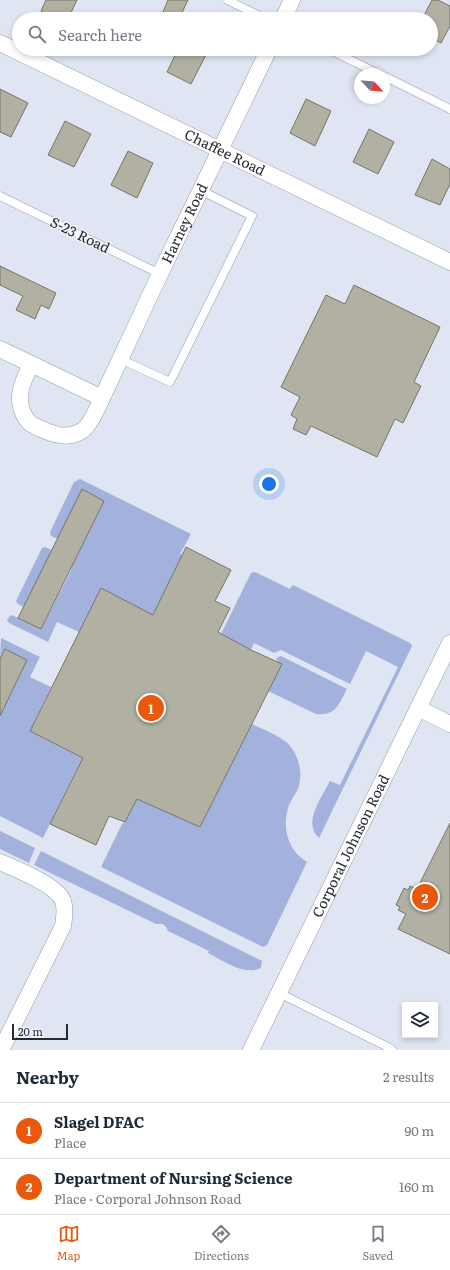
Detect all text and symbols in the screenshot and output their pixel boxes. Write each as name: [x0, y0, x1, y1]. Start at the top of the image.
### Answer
search box: [12, 12, 438, 56]
icon: search: [26, 23, 48, 45]
text: Search here: [58, 23, 142, 46]
north arrow: [354, 68, 390, 104]
street label: Chaffee Road: [181, 123, 269, 180]
street label: Harney Road: [156, 179, 212, 267]
street label: S-23 Road: [47, 211, 114, 257]
your location: [259, 474, 279, 494]
pin: 1: [138, 693, 164, 723]
street label: Corporal Johnson Road: [306, 770, 393, 921]
pin: 2: [412, 882, 438, 912]
map controls: [402, 1002, 438, 1038]
button: layers: [402, 1002, 438, 1038]
scale bar: [12, 1022, 68, 1041]
text: 20 m: [18, 1023, 43, 1039]
text: Nearby: [16, 1064, 79, 1089]
text: 2 results: [383, 1067, 434, 1086]
text: Slagel DFAC: [54, 1110, 144, 1133]
text: 1: [26, 1121, 32, 1140]
text: 90 m: [404, 1121, 434, 1140]
text: Place: [54, 1133, 86, 1152]
text: Department of Nursing Science: [54, 1166, 292, 1189]
text: 2: [26, 1177, 32, 1196]
text: 160 m: [399, 1177, 434, 1196]
text: Place · Corporal Johnson Road: [54, 1189, 241, 1208]
tab: Map: [57, 1223, 80, 1263]
tab: Directions: [194, 1223, 249, 1263]
tab: Saved: [363, 1223, 393, 1263]

